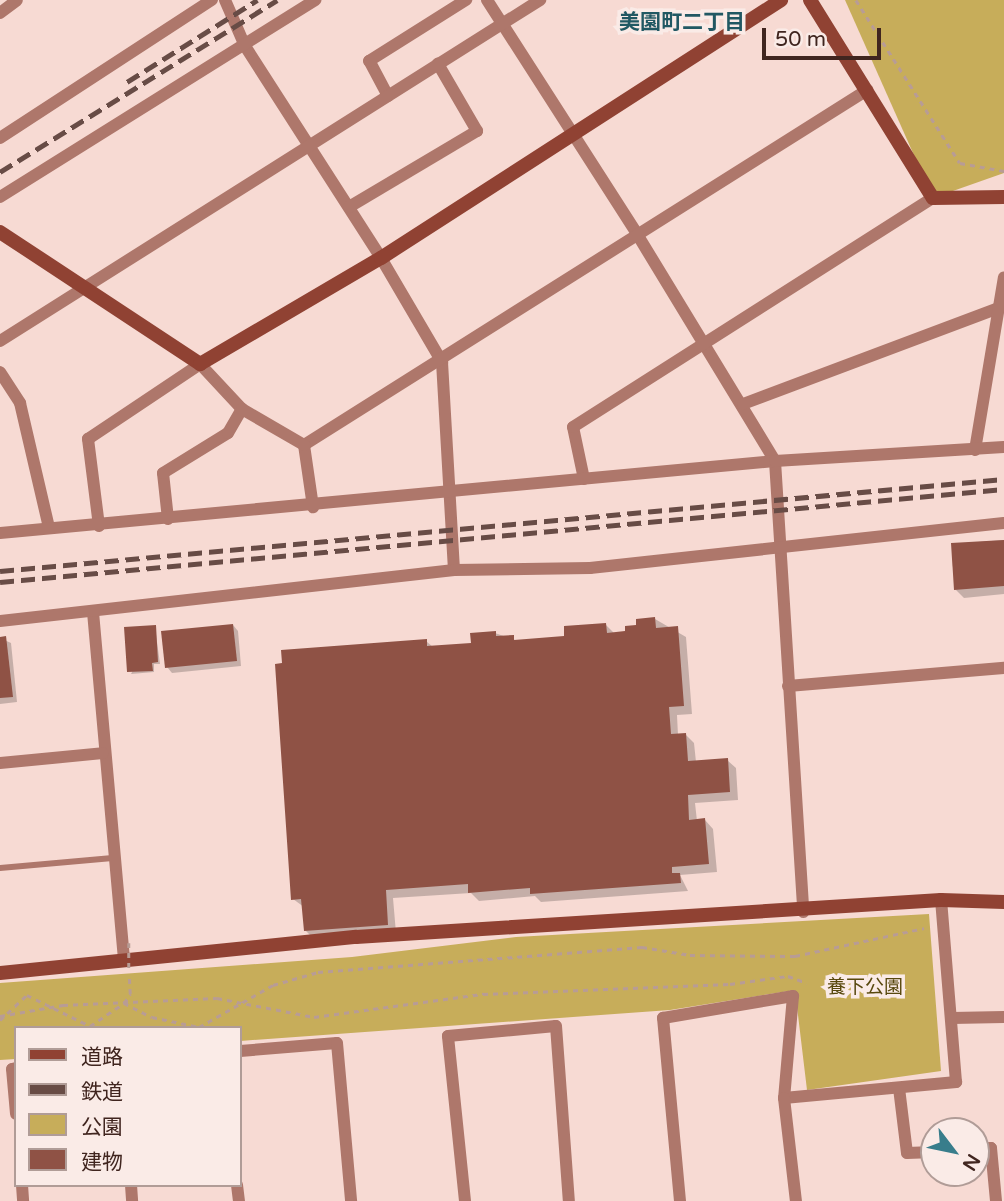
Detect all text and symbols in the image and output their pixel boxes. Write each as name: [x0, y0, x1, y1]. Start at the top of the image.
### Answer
district label: 美園町二丁目: [619, 10, 745, 36]
scale bar: [766, 14, 885, 58]
text: 50 m: [775, 27, 826, 52]
park label: 養下公園: [827, 977, 903, 999]
legend: [14, 1026, 242, 1187]
text: 道路: [81, 1045, 123, 1070]
text: 鉄道: [81, 1080, 123, 1105]
text: 公園: [81, 1115, 123, 1140]
north arrow: [920, 1117, 990, 1187]
text: 建物: [81, 1150, 123, 1175]
text: N: [958, 1150, 984, 1174]

